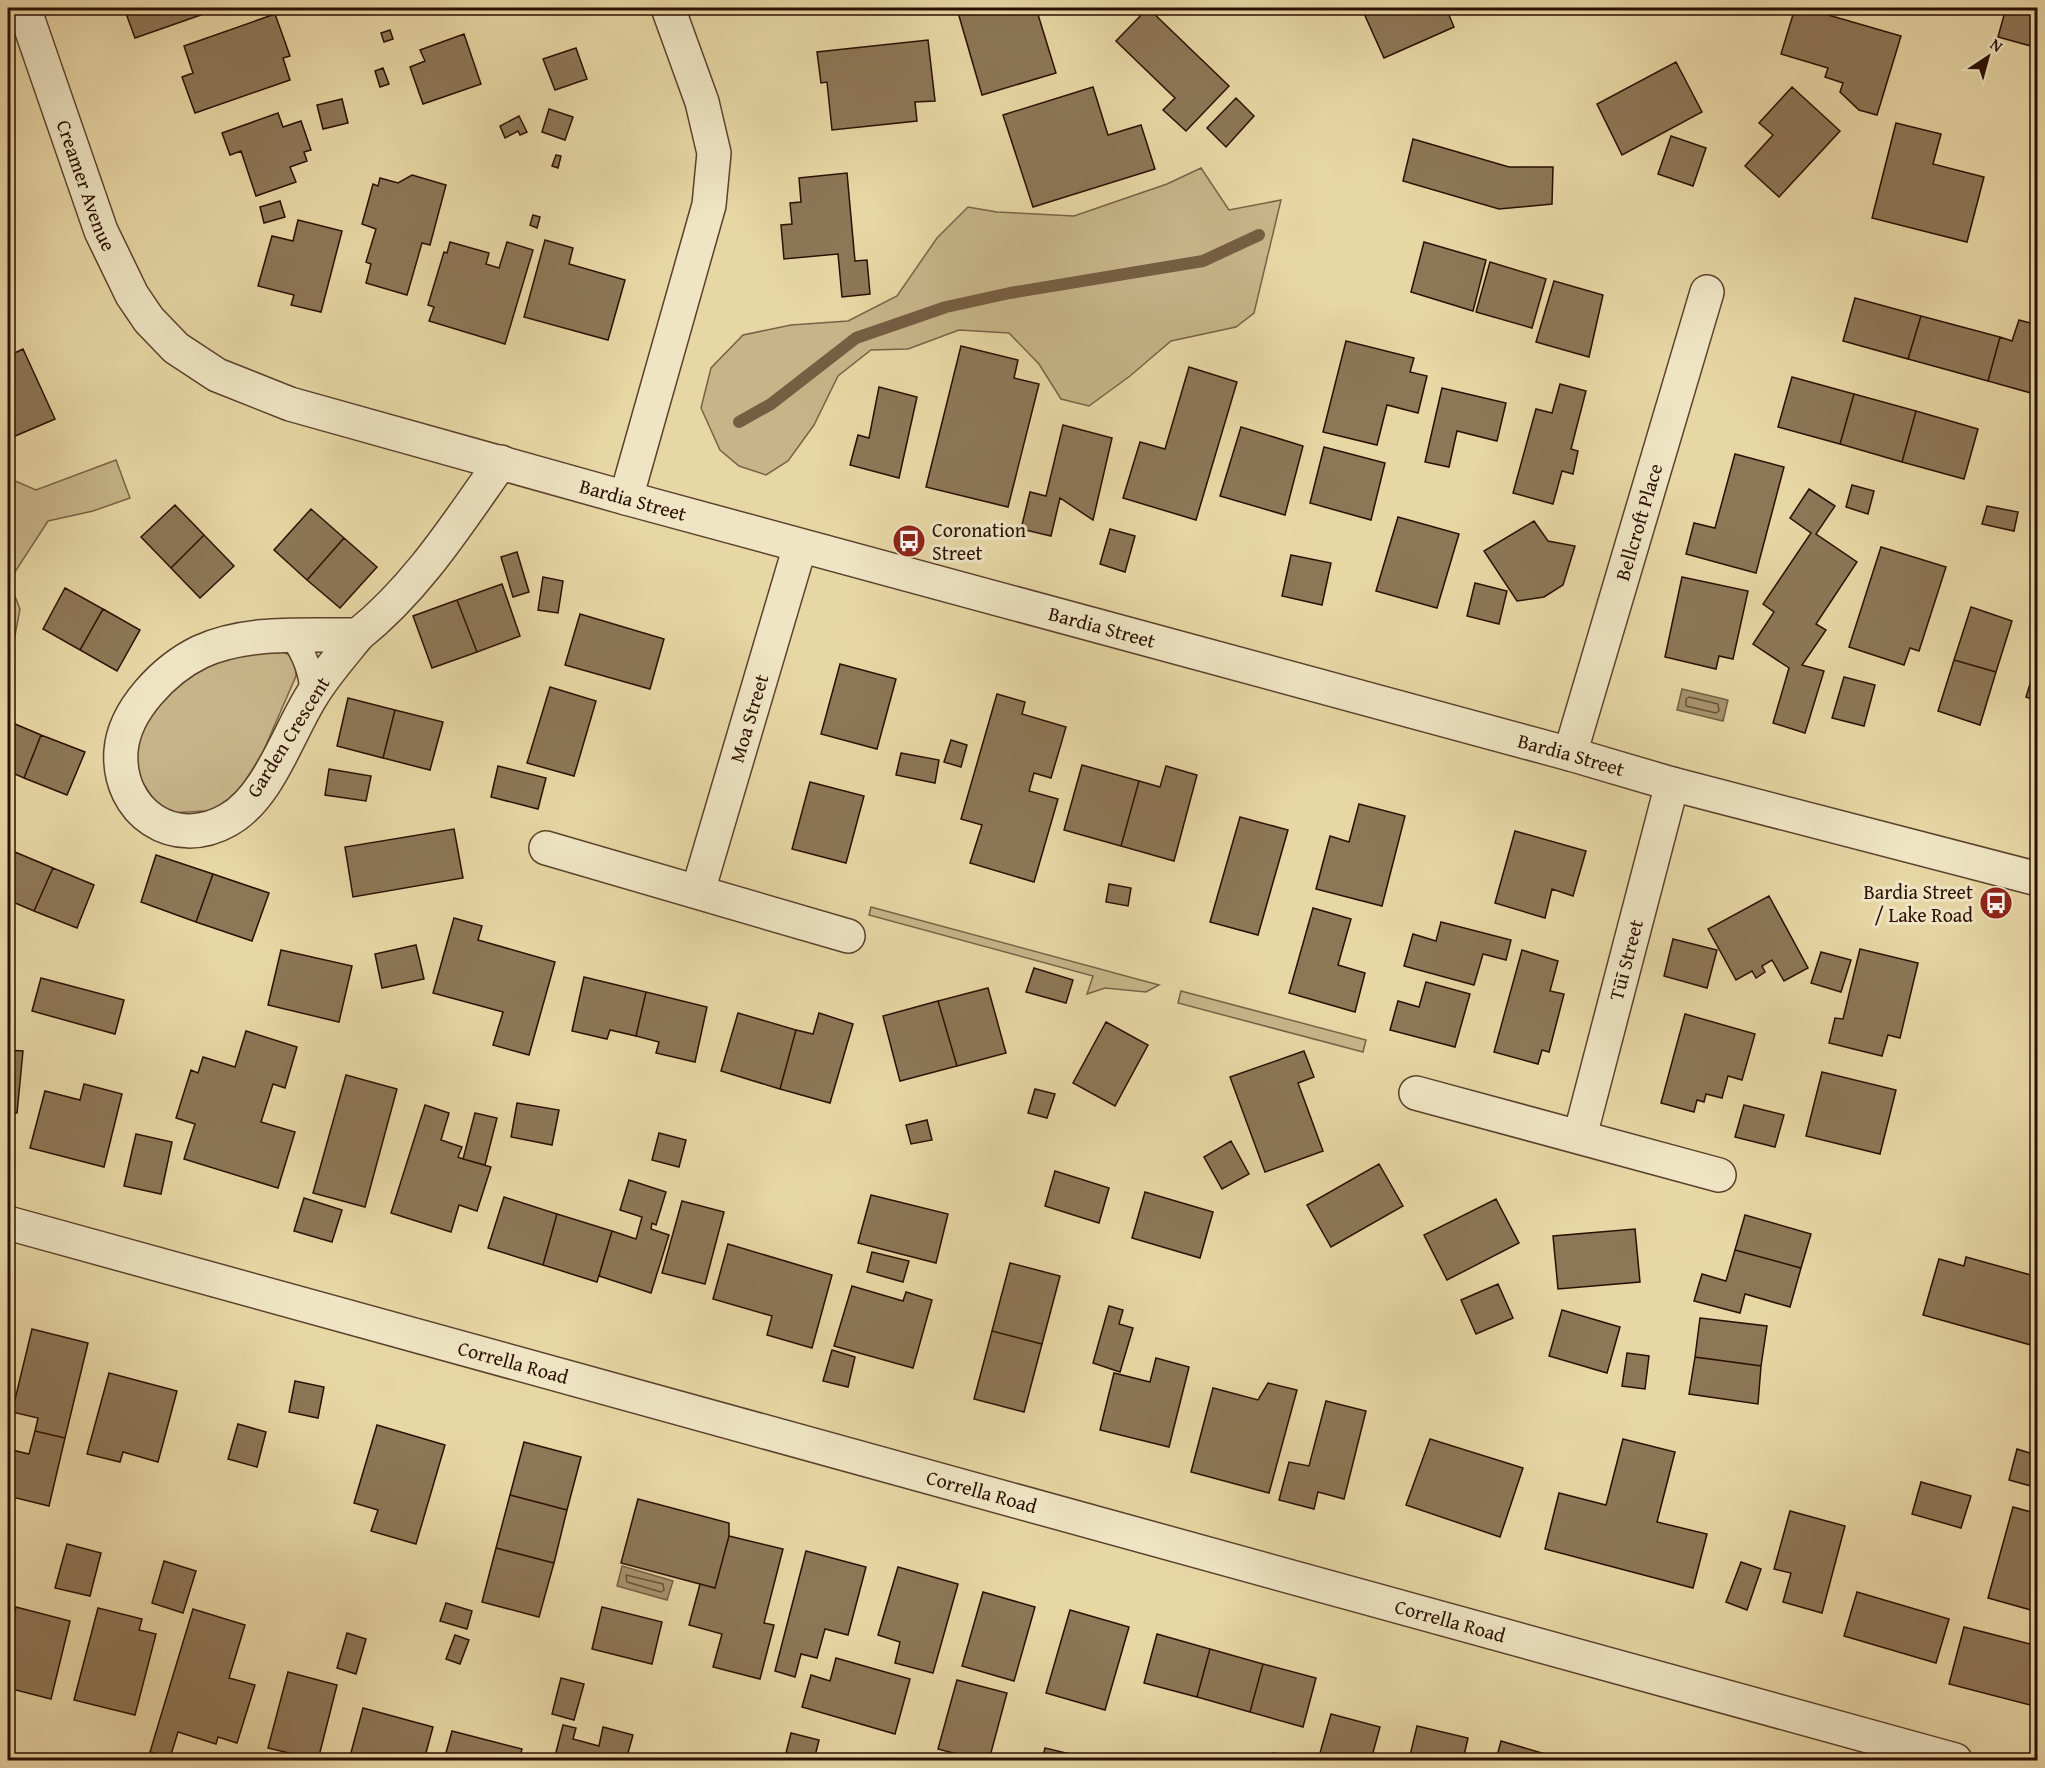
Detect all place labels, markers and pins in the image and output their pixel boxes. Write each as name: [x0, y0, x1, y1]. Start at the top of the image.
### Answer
place label: Coronation Street: [932, 515, 1026, 567]
bus stop icon: Coronation Street: [891, 523, 927, 559]
place label: Bardia Street / Lake Road: [1863, 877, 1973, 929]
bus stop icon: Bardia Street / Lake Road: [1978, 885, 2014, 921]

